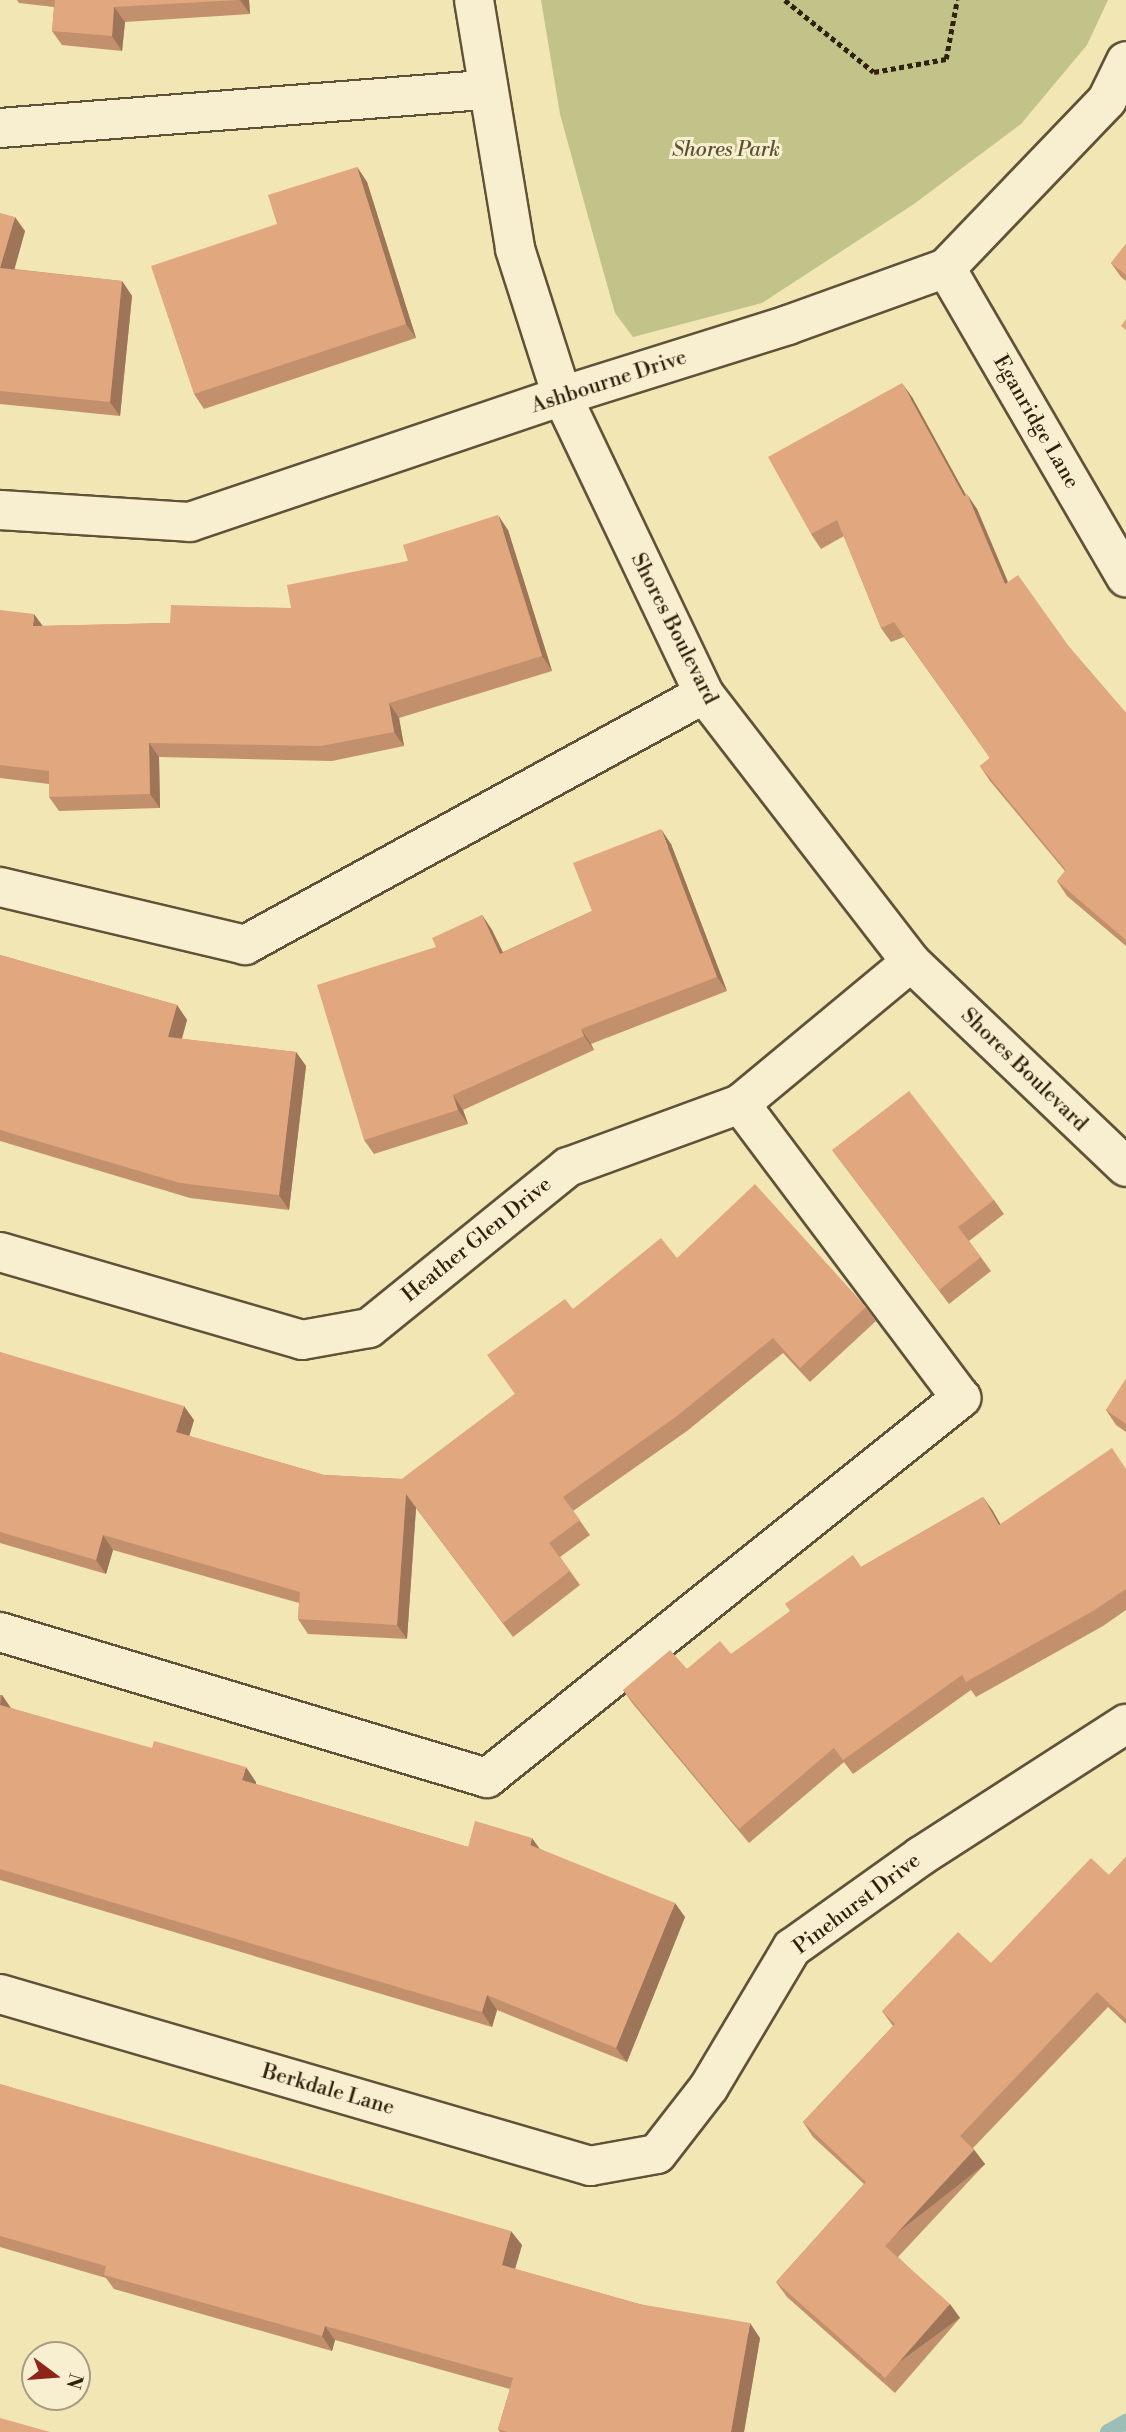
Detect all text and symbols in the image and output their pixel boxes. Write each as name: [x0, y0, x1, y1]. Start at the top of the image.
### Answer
park label: Shores Park: [672, 137, 780, 163]
street label: Ashbourne Drive: [528, 345, 690, 419]
street label: Eganridge Lane: [988, 351, 1084, 493]
street label: Shores Boulevard: [625, 549, 723, 709]
street label: Shores Boulevard: [955, 1003, 1093, 1137]
street label: Heather Glen Drive: [397, 1172, 557, 1308]
street label: Pinehurst Drive: [788, 1848, 926, 1960]
street label: Berkdale Lane: [259, 2059, 397, 2121]
north arrow: [21, 2341, 91, 2411]
text: N: [61, 2371, 88, 2392]

